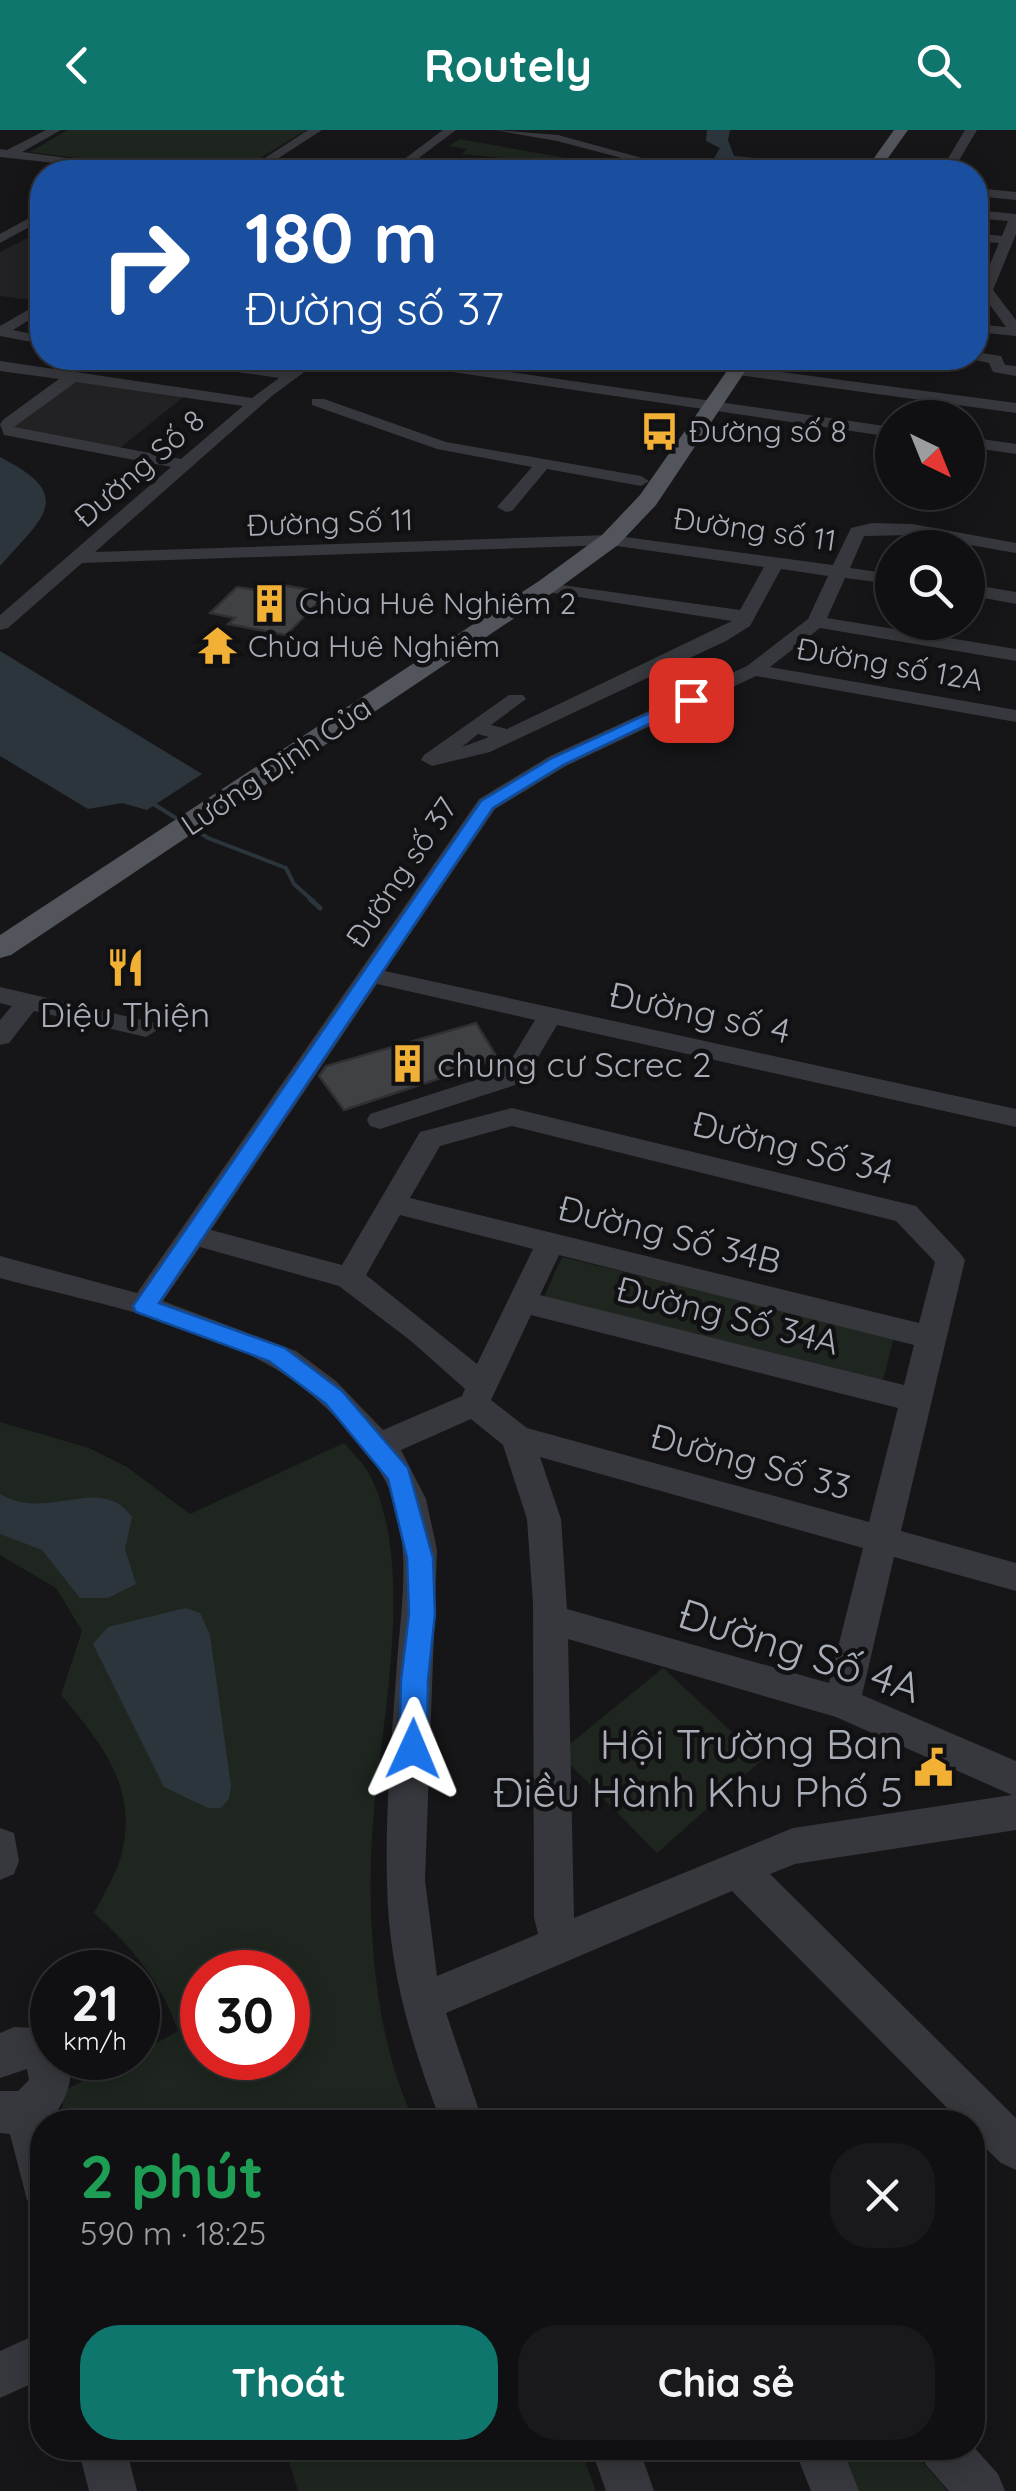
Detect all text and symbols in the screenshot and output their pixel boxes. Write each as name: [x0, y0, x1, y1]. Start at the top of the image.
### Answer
text: Routely: [424, 37, 592, 93]
icon: back: [50, 38, 105, 93]
icon: search: [911, 38, 966, 93]
text: 180 m: [245, 193, 438, 281]
icon: right: [80, 200, 210, 330]
text: Đường số 37: [245, 280, 504, 336]
north arrow: [875, 400, 985, 510]
map controls: [875, 400, 985, 640]
street label: Đường Số 8: [66, 401, 212, 535]
bus stop icon: Đường số 8: [638, 410, 680, 452]
place label: Đường số 8: [689, 412, 847, 450]
street label: Đường số 11: [671, 499, 839, 559]
street label: Đường Số 11: [246, 500, 414, 544]
button: search: [875, 530, 985, 640]
building icon: Chùa Huê Nghiêm 2: [248, 582, 290, 624]
place label: Chùa Huê Nghiêm 2: [299, 584, 576, 622]
temple icon: Chùa Huê Nghiêm: [197, 625, 239, 667]
place label: Chùa Huê Nghiêm: [248, 627, 500, 665]
street label: Đường số 12A: [794, 629, 986, 699]
pin: [649, 658, 734, 743]
icon: arrive: [664, 673, 719, 728]
street label: Lương Định Của: [174, 689, 378, 843]
street label: Đường số 37: [337, 790, 465, 954]
restaurant icon: Diệu Thiện: [104, 946, 146, 988]
street label: Đường số 4: [606, 971, 794, 1053]
place label: Diệu Thiện: [40, 992, 210, 1036]
place label: chung cư Screc 2: [437, 1042, 712, 1086]
building icon: chung cư Screc 2: [386, 1043, 428, 1085]
street label: Đường Số 34: [688, 1101, 898, 1193]
street label: Đường Số 34B: [554, 1185, 786, 1283]
street label: Đường Số 34A: [612, 1266, 844, 1364]
street label: Đường Số 33: [646, 1413, 856, 1509]
street label: Đường Số 4A: [672, 1586, 928, 1714]
position arrow: [361, 1697, 465, 1801]
place label: Hội Trường Ban Điều Hành Khu Phố 5: [493, 1717, 903, 1818]
public building icon: Hội Trường Ban Điều Hành Khu Phố 5: [912, 1746, 954, 1788]
speed limit sign: 30: [180, 1950, 310, 2080]
text: 21: [71, 1971, 119, 2034]
text: km/h: [63, 2025, 127, 2056]
text: 2 phút: [80, 2138, 264, 2213]
button: close: [830, 2143, 935, 2248]
text: 590 m · 18:25: [80, 2213, 266, 2253]
button: Thoát: [80, 2325, 498, 2440]
button: Chia sẻ: [518, 2325, 935, 2440]

